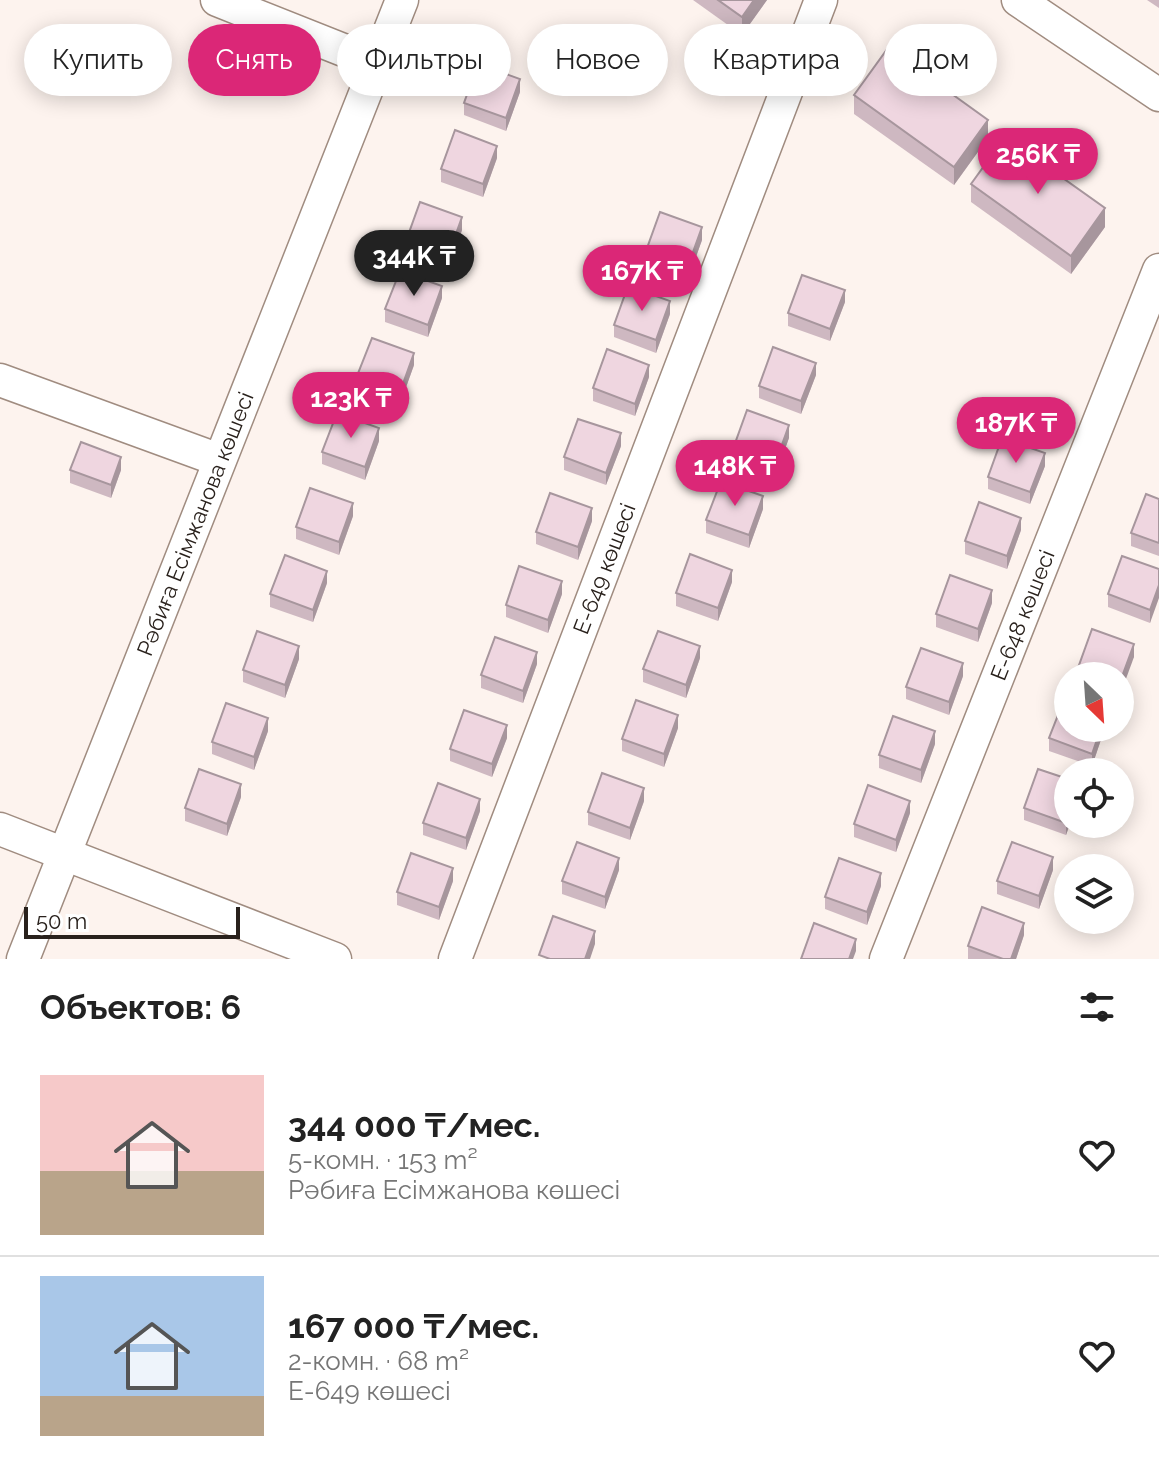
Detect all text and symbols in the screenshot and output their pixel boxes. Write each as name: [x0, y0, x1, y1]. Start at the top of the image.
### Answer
chip: Купить: [24, 24, 172, 96]
chip: Снять: [188, 24, 321, 96]
chip: Фильтры: [337, 24, 511, 96]
chip: Новое: [527, 24, 668, 96]
chip: Квартира: [684, 24, 868, 96]
chip: Дом: [884, 24, 997, 96]
pin: 256K ₸: [973, 128, 1103, 196]
text: 256K ₸: [996, 139, 1080, 169]
pin: 344K ₸: [349, 230, 479, 298]
text: 344K ₸: [372, 241, 456, 271]
pin: 167K ₸: [577, 245, 707, 313]
text: 167K ₸: [601, 256, 683, 286]
pin: 123K ₸: [286, 372, 416, 440]
text: 123K ₸: [310, 383, 392, 413]
street label: Рәбиға Есімжанова көшесі: [131, 388, 259, 659]
pin: 187K ₸: [951, 397, 1081, 465]
text: 187K ₸: [975, 408, 1057, 438]
pin: 148K ₸: [670, 440, 800, 508]
text: 148K ₸: [694, 451, 776, 481]
street label: Е-649 көшесі: [567, 500, 641, 637]
street label: Е-648 көшесі: [985, 546, 1060, 684]
north arrow: [1054, 662, 1134, 742]
map controls: [1054, 662, 1134, 934]
button: locate: [1054, 758, 1134, 838]
button: layers: [1054, 854, 1134, 934]
scale bar: [24, 903, 240, 939]
text: 50 m: [36, 908, 87, 934]
icon: filters: [1075, 985, 1119, 1029]
text: Объектов: 6: [40, 987, 241, 1027]
text: 344 000 ₸/мес.: [288, 1105, 540, 1145]
icon: home: [104, 1107, 200, 1203]
icon: heart: [1075, 1133, 1119, 1177]
text: 5-комн. · 153 m²: [288, 1145, 478, 1175]
text: Рәбиға Есімжанова көшесі: [288, 1175, 620, 1205]
text: 167 000 ₸/мес.: [288, 1306, 539, 1346]
icon: home: [104, 1308, 200, 1404]
icon: heart: [1075, 1334, 1119, 1378]
text: 2-комн. · 68 m²: [288, 1346, 469, 1376]
text: Е-649 көшесі: [288, 1376, 451, 1406]

